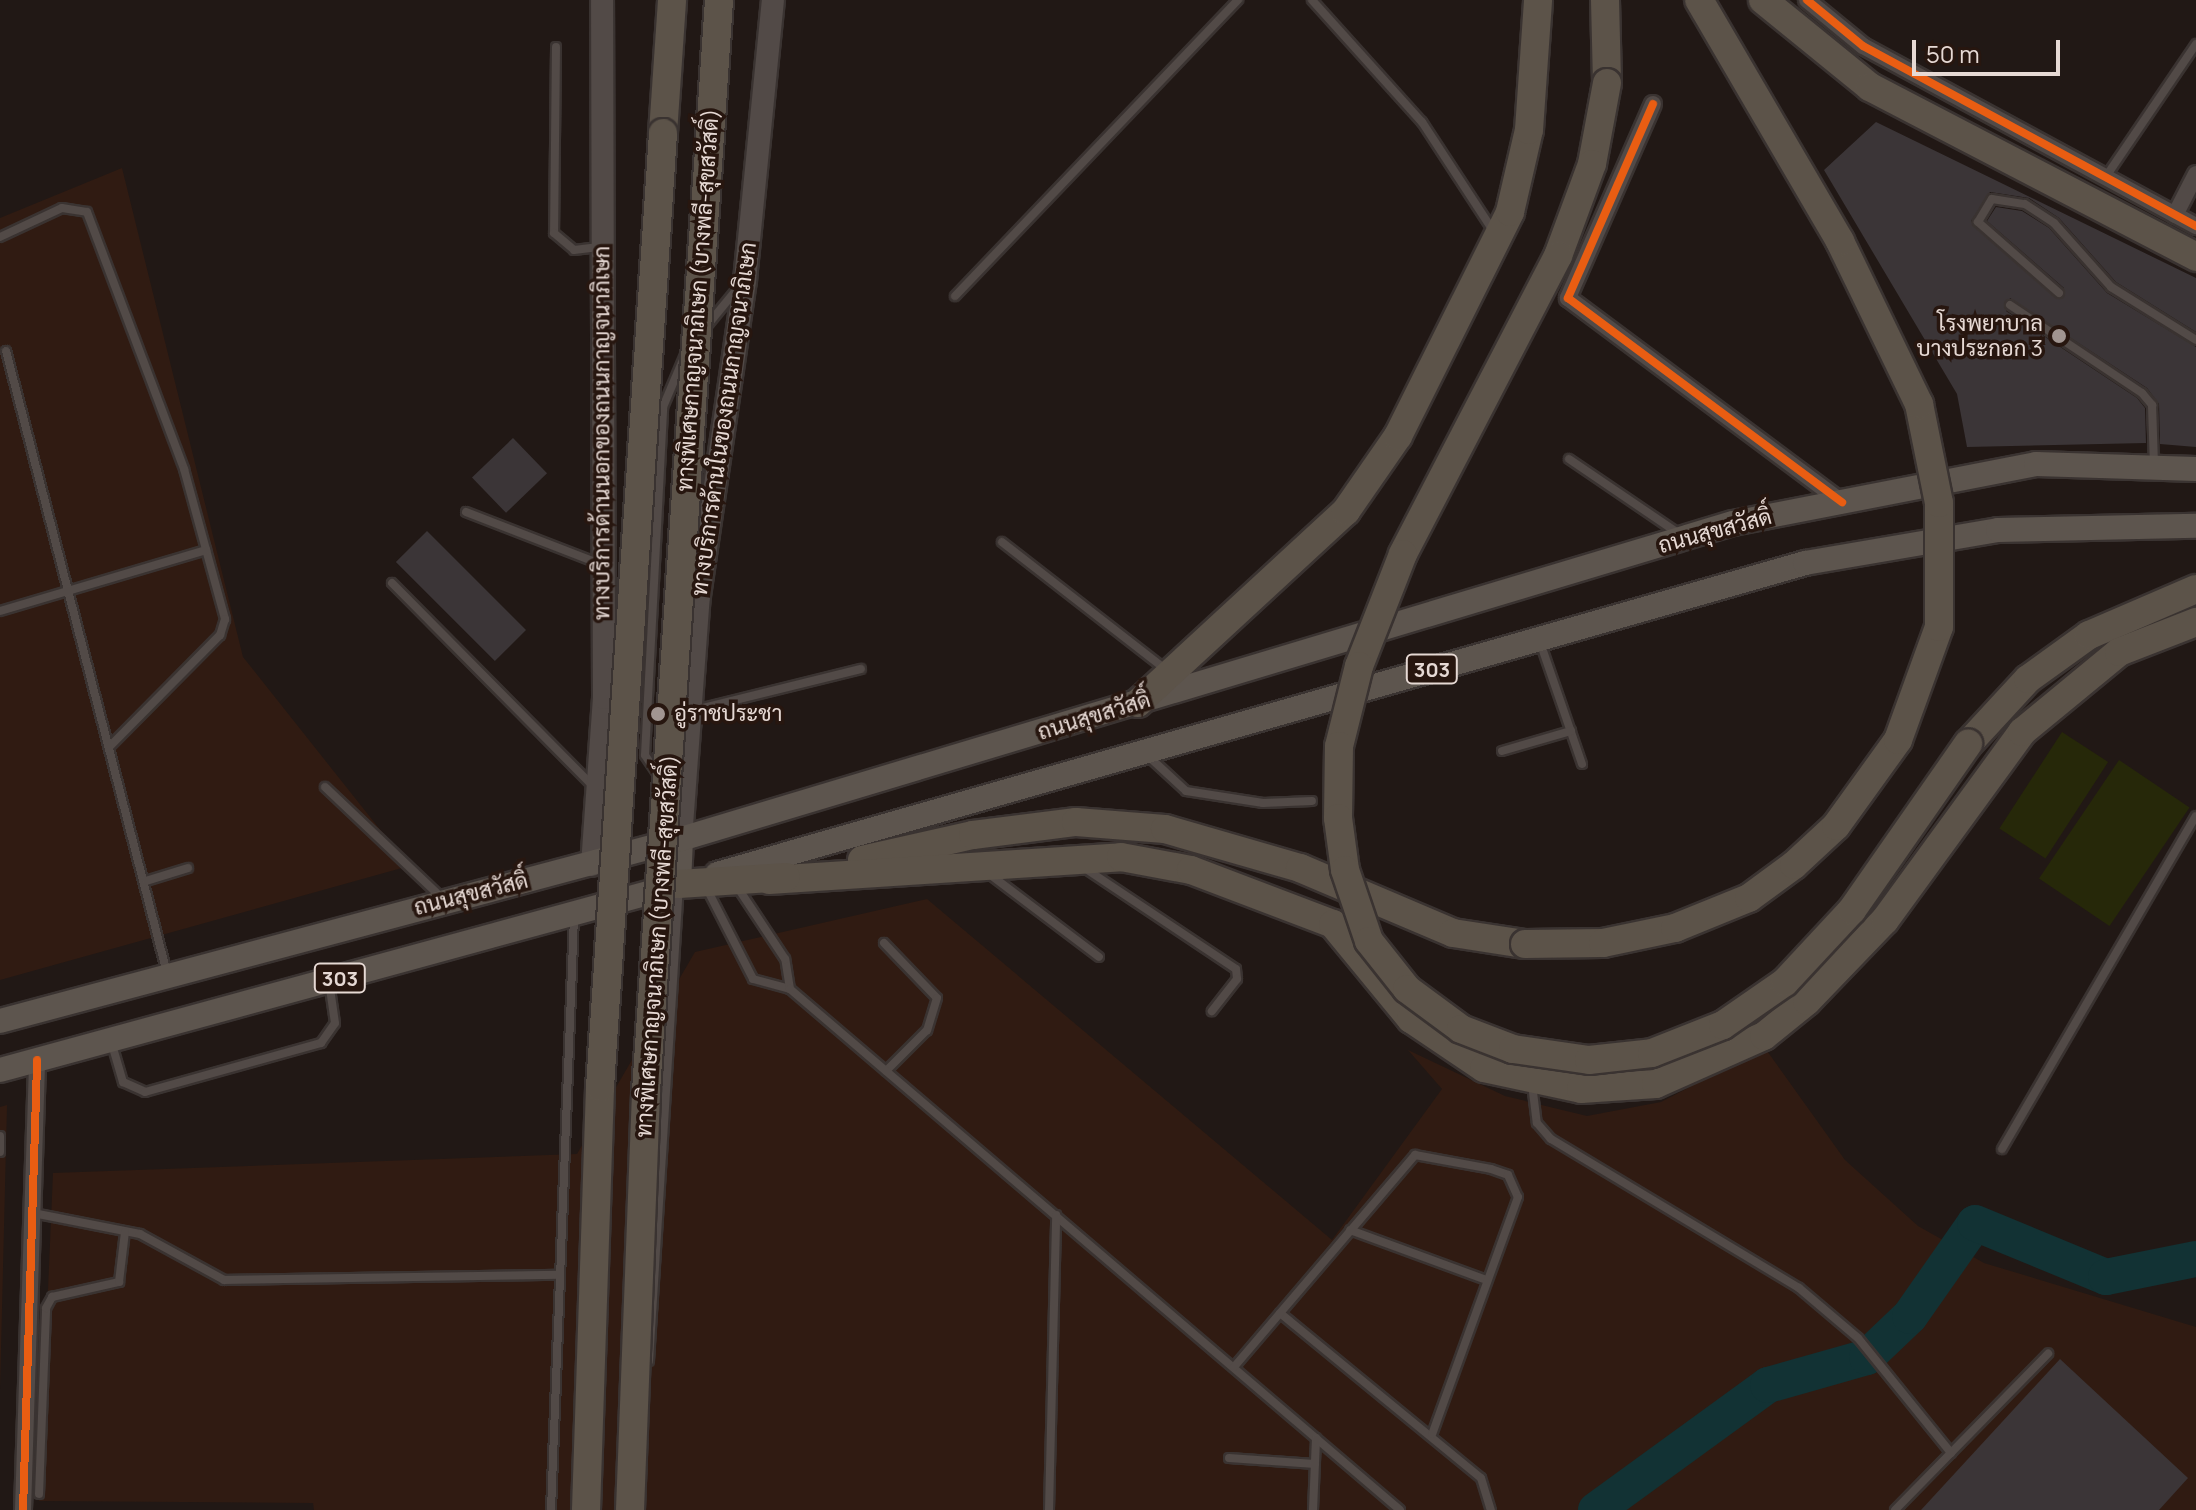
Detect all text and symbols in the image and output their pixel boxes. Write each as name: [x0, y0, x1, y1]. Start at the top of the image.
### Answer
scale bar: [1916, 24, 2064, 74]
text: 50 m: [1926, 37, 1980, 70]
street label: ทางพิเศษกาญจนาภิเษก (บางพลี-สุขสวัสดิ์): [671, 108, 725, 492]
street label: ทางบริการด้านในของถนนกาญจนาภิเษก: [686, 240, 762, 598]
street label: ทางบริการด้านนอกของถนนกาญจนาภิเษก: [589, 246, 615, 620]
place label: โรงพยาบาล บางประกอก 3: [1917, 310, 2043, 362]
marker: โรงพยาบาล บางประกอก 3: [2050, 327, 2068, 345]
street label: ถนนสุขสวัสดิ์: [1655, 503, 1775, 559]
road number: 303: [1404, 653, 1460, 685]
street label: ถนนสุขสวัสดิ์: [1034, 686, 1154, 746]
place label: อู่ราชประชา: [674, 701, 782, 727]
marker: อู่ราชประชา: [649, 705, 667, 723]
street label: ทางพิเศษกาญจนาภิเษก (บางพลี-สุขสวัสดิ์): [630, 754, 684, 1138]
street label: ถนนสุขสวัสดิ์: [411, 867, 531, 921]
road number: 303: [312, 962, 368, 994]

